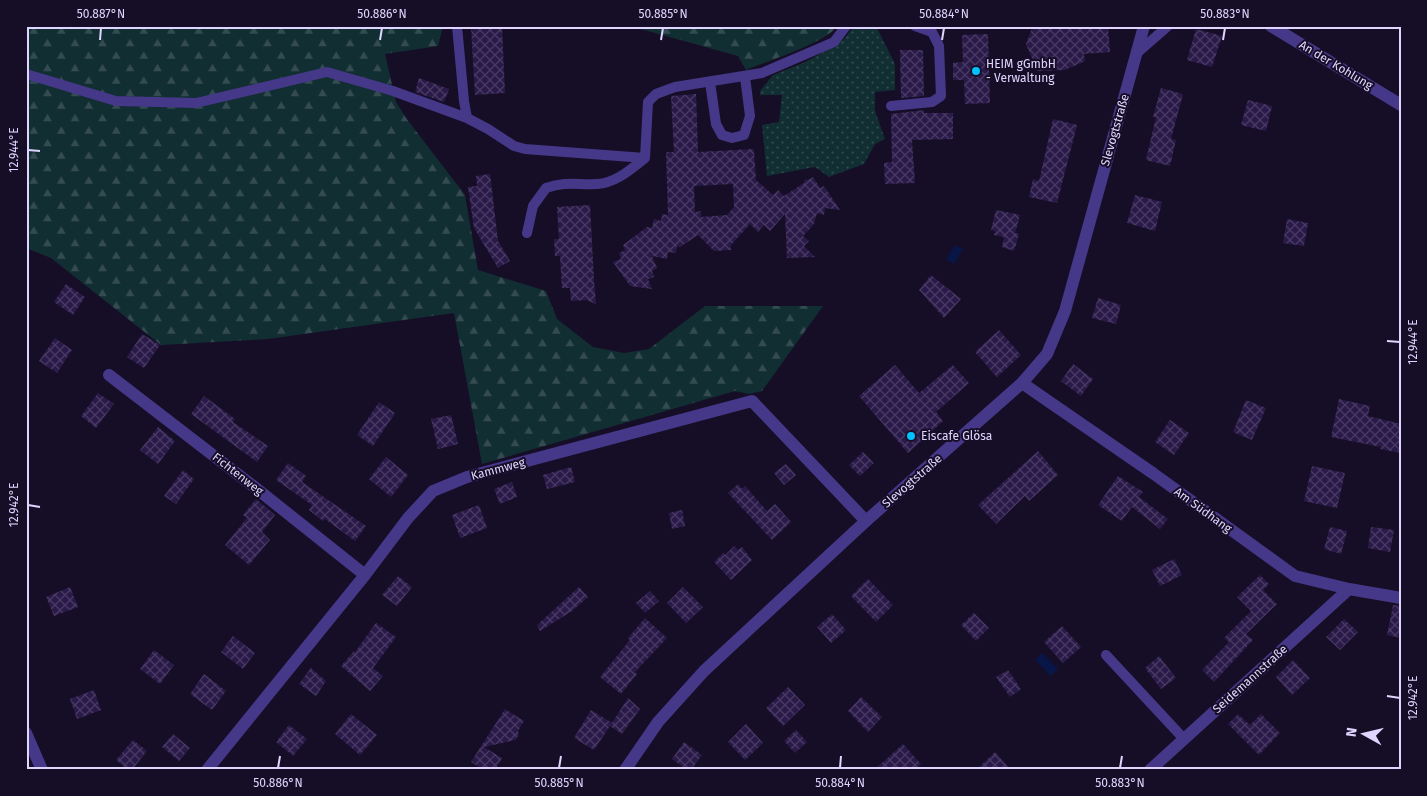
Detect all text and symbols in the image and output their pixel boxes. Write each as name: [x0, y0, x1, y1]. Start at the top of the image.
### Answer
text: 50.887°N: [77, 7, 125, 21]
text: 50.886°N: [357, 7, 407, 21]
text: 50.885°N: [638, 7, 688, 21]
text: 50.884°N: [919, 7, 969, 21]
text: 50.883°N: [1200, 7, 1250, 21]
street label: An der Kohlung: [1297, 38, 1376, 93]
place label: HEIM gGmbH - Verwaltung: [986, 57, 1056, 85]
marker: HEIM gGmbH - Verwaltung: [970, 65, 982, 77]
street label: Slevogtstraße: [1098, 92, 1132, 168]
text: 12.944°E: [7, 127, 21, 173]
text: 12.944°E: [1406, 319, 1420, 365]
place label: Eiscafe Glösa: [921, 429, 992, 443]
marker: Eiscafe Glösa: [905, 430, 917, 442]
street label: Fichtenweg: [210, 450, 267, 499]
street label: Slevogtstraße: [879, 451, 945, 511]
street label: Kammweg: [469, 455, 527, 483]
text: 12.942°E: [7, 483, 21, 527]
street label: Am Südhang: [1171, 484, 1235, 536]
street label: Seidemannstraße: [1210, 642, 1290, 716]
text: 12.942°E: [1406, 676, 1420, 720]
north arrow: [1340, 708, 1390, 758]
text: N: [1343, 726, 1361, 738]
text: 50.886°N: [253, 776, 303, 790]
text: 50.885°N: [534, 776, 584, 790]
text: 50.884°N: [815, 776, 865, 790]
text: 50.883°N: [1095, 776, 1145, 790]

